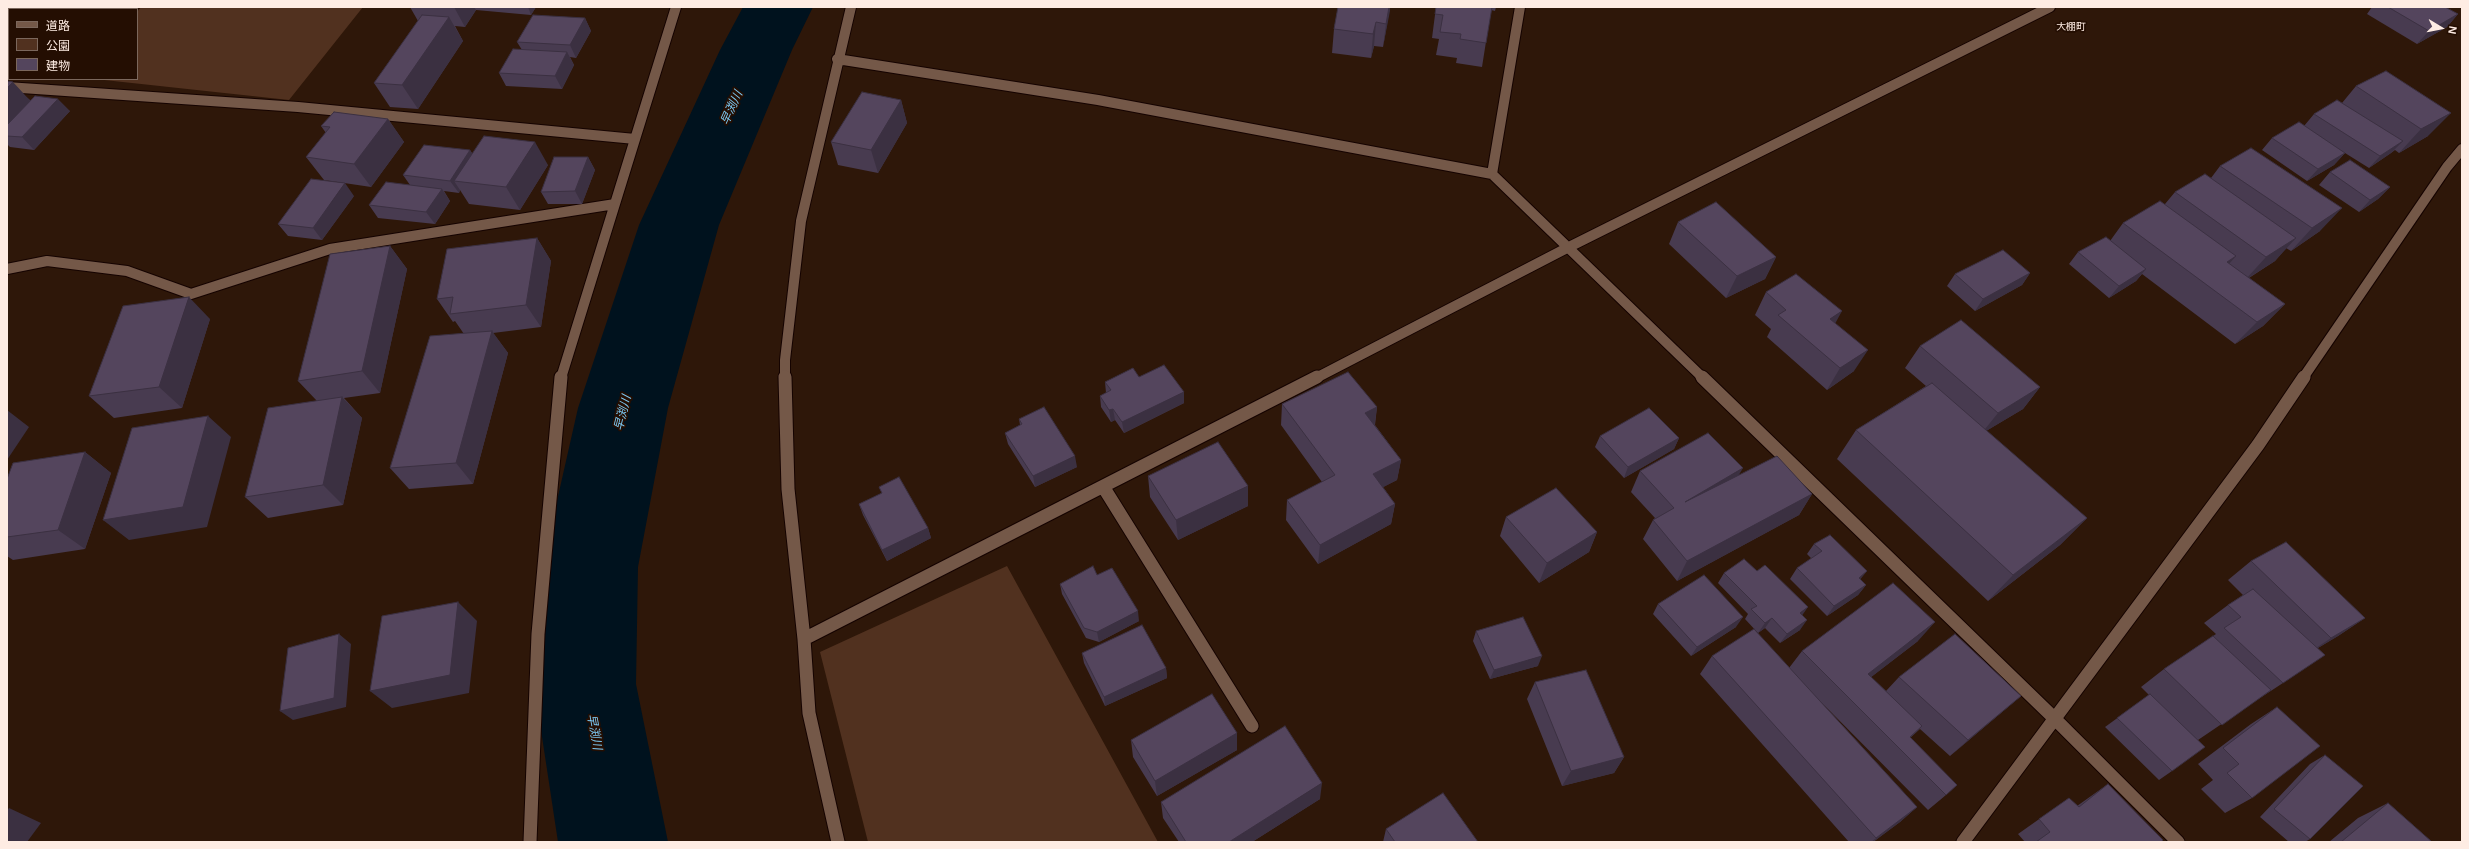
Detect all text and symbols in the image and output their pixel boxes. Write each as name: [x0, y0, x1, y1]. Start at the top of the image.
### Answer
legend: [8, 8, 138, 80]
north arrow: [2421, 8, 2461, 48]
text: 道路: [46, 19, 70, 33]
district label: 大棚町: [2056, 21, 2086, 33]
text: N: [2446, 25, 2459, 35]
text: 公園: [46, 39, 70, 53]
text: 建物: [46, 59, 70, 73]
water label: 早渕川: [718, 89, 746, 127]
water label: 早渕川: [612, 394, 634, 432]
water label: 早渕川: [584, 713, 604, 751]

